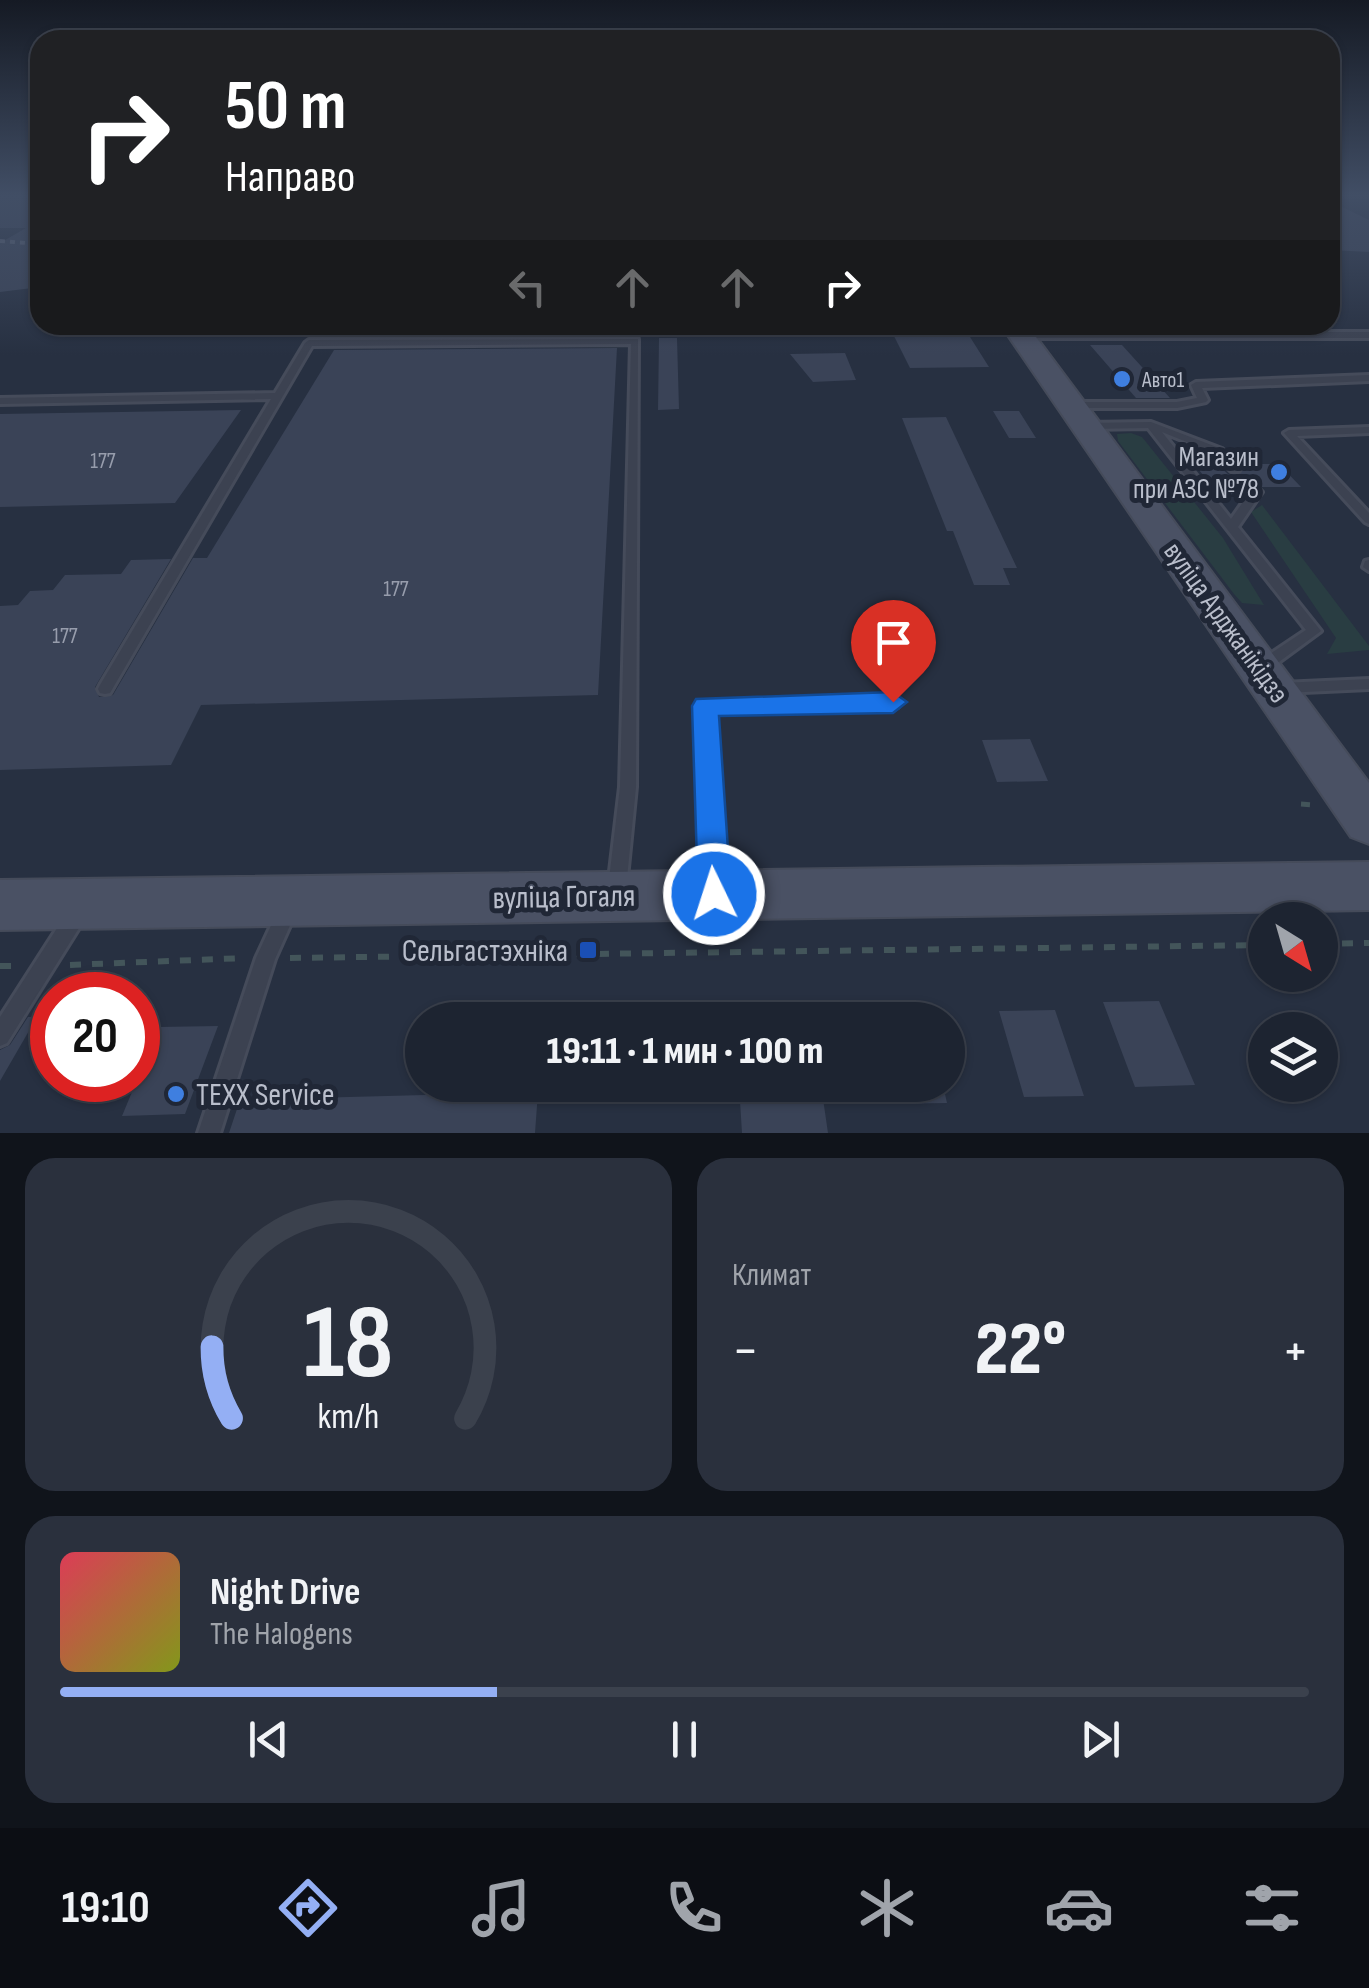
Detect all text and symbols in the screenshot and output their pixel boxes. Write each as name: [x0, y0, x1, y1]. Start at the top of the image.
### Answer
text: 50 m: [225, 65, 346, 149]
icon: right: [60, 70, 190, 200]
text: Направо: [225, 150, 355, 205]
icon: left: [500, 260, 555, 315]
icon: ahead: [605, 260, 660, 315]
icon: ahead: [710, 260, 765, 315]
icon: right: [815, 260, 870, 315]
place label: Авто1: [1141, 367, 1184, 394]
marker: Авто1: [1111, 368, 1133, 390]
place label: Магазин при АЗС №78: [1133, 441, 1259, 506]
house number: 177: [90, 448, 116, 475]
marker: Магазин при АЗС №78: [1268, 461, 1290, 483]
street label: вуліца Арджанікідзэ: [1156, 536, 1295, 710]
house number: 177: [383, 576, 409, 603]
pin: [851, 600, 936, 703]
icon: arrive: [866, 615, 921, 670]
house number: 177: [52, 623, 78, 650]
position arrow: [662, 842, 766, 946]
street label: вуліца Гогаля: [492, 877, 636, 918]
north arrow: [1248, 902, 1338, 992]
map controls: [1248, 902, 1338, 1102]
place label: Сельгастэхніка: [402, 932, 568, 971]
marker: Сельгастэхніка: [577, 939, 599, 961]
speed limit sign: 20: [30, 972, 160, 1102]
button: layers: [1248, 1012, 1338, 1102]
text: 19:11 · 1 мин · 100 m: [547, 1029, 823, 1074]
place label: TEXX Service: [196, 1076, 335, 1115]
marker: TEXX Service: [165, 1083, 187, 1105]
text: Климат: [732, 1256, 811, 1295]
text: 18: [304, 1282, 393, 1407]
text: 22°: [975, 1305, 1066, 1396]
text: −: [732, 1318, 759, 1385]
text: +: [1282, 1318, 1309, 1385]
text: km/h: [318, 1396, 379, 1439]
text: Night Drive: [210, 1570, 361, 1615]
text: The Halogens: [210, 1615, 353, 1654]
icon: previous: [241, 1712, 296, 1767]
icon: pause: [657, 1712, 712, 1767]
icon: next: [1073, 1712, 1128, 1767]
icon: directions: [273, 1873, 343, 1943]
icon: music: [466, 1873, 536, 1943]
icon: phone: [659, 1873, 729, 1943]
icon: climate: [852, 1873, 922, 1943]
icon: car: [1044, 1873, 1114, 1943]
icon: filters: [1237, 1873, 1307, 1943]
text: 19:10: [61, 1881, 150, 1936]

